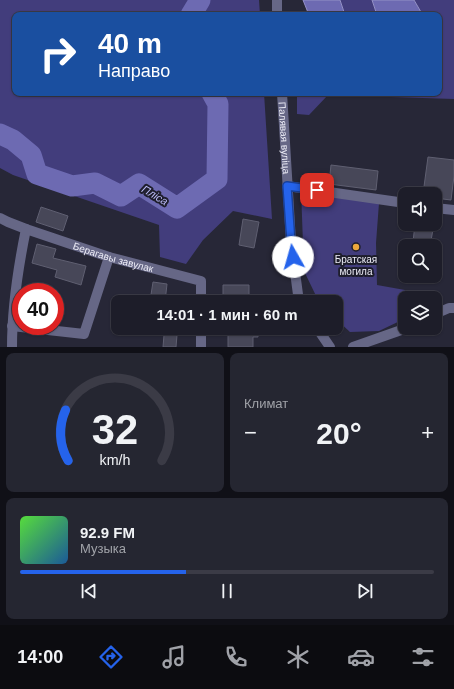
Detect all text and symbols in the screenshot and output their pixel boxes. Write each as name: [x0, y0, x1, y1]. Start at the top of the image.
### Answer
icon: right: [32, 28, 84, 80]
text: 40 m: [98, 28, 162, 59]
text: Направо: [98, 61, 170, 81]
street label: Палявая вуліца: [277, 102, 292, 175]
pin: [300, 173, 334, 207]
icon: arrive: [306, 179, 328, 201]
water label: Пліса: [140, 183, 170, 207]
map controls: [398, 187, 442, 335]
button: sound: [398, 187, 442, 231]
position arrow: [272, 236, 314, 278]
button: search: [398, 239, 442, 283]
street label: Берагавы завулак: [72, 240, 155, 274]
marker: Братская могила: [351, 242, 361, 252]
place label: Братская могила: [335, 254, 377, 277]
speed limit sign: 40: [12, 283, 64, 335]
button: layers: [398, 291, 442, 335]
text: 14:01 · 1 мин · 60 m: [156, 306, 298, 323]
text: Климат: [244, 396, 288, 411]
text: 32: [92, 405, 138, 452]
text: 20°: [316, 417, 362, 450]
text: −: [244, 420, 257, 445]
text: +: [421, 420, 434, 445]
text: km/h: [100, 451, 131, 467]
text: 92.9 FM: [80, 524, 135, 541]
text: Музыка: [80, 541, 126, 556]
icon: previous: [78, 580, 100, 602]
icon: pause: [216, 580, 238, 602]
icon: next: [354, 580, 376, 602]
icon: directions: [97, 643, 125, 671]
icon: music: [160, 643, 188, 671]
icon: phone: [222, 643, 250, 671]
icon: climate: [284, 643, 312, 671]
icon: car: [347, 643, 375, 671]
icon: filters: [409, 643, 437, 671]
text: 14:00: [17, 647, 63, 667]

